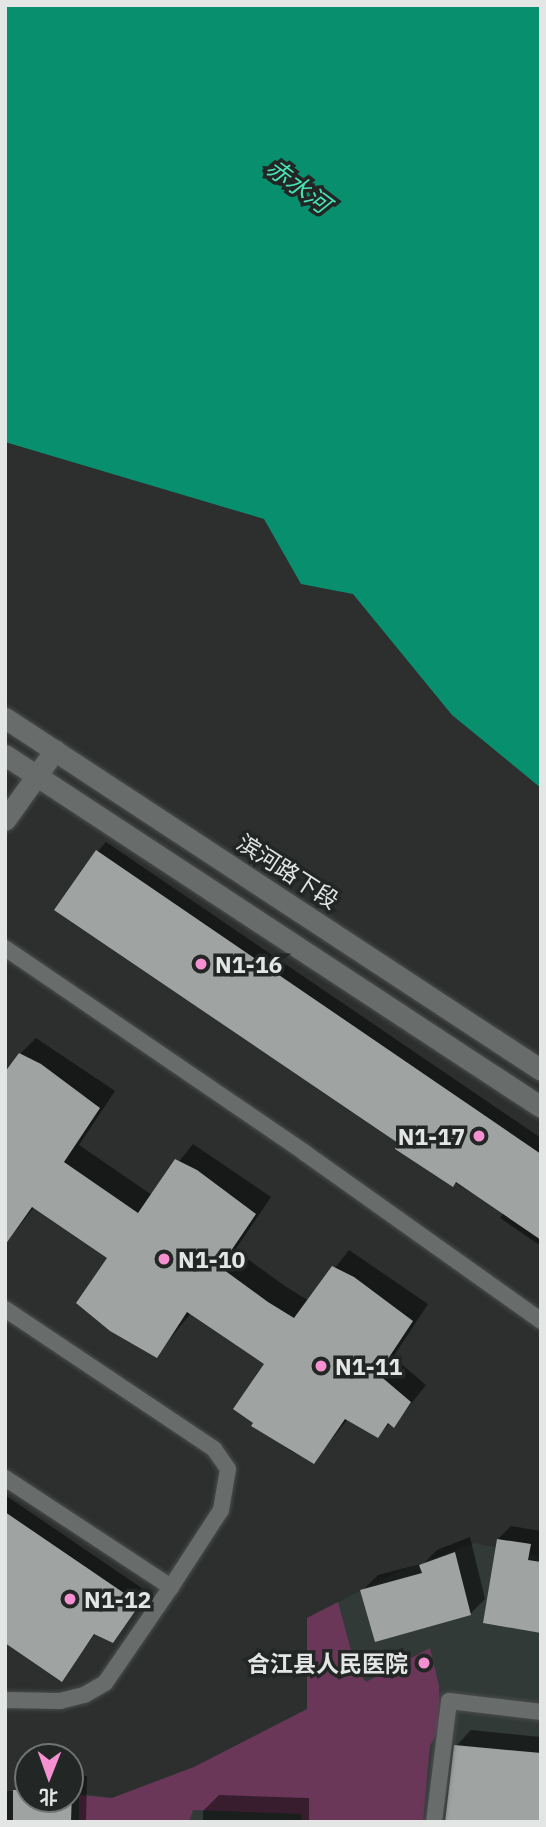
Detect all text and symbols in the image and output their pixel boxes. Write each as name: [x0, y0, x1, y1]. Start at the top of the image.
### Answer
water label: 赤水河: [261, 153, 335, 219]
street label: 滨河路下段: [232, 828, 344, 914]
place label: N1-16: [215, 950, 282, 978]
marker: N1-16: [193, 956, 209, 972]
place label: N1-17: [398, 1122, 465, 1150]
marker: N1-17: [471, 1128, 487, 1144]
place label: N1-10: [178, 1245, 245, 1273]
marker: N1-10: [156, 1251, 172, 1267]
place label: N1-11: [335, 1352, 402, 1380]
marker: N1-11: [313, 1358, 329, 1374]
place label: N1-12: [84, 1585, 151, 1613]
marker: N1-12: [62, 1591, 78, 1607]
place label: 合江县人民医院: [247, 1649, 408, 1677]
marker: 合江县人民医院: [414, 1653, 434, 1673]
north arrow: [14, 1743, 84, 1813]
text: 北: [39, 1785, 58, 1809]

